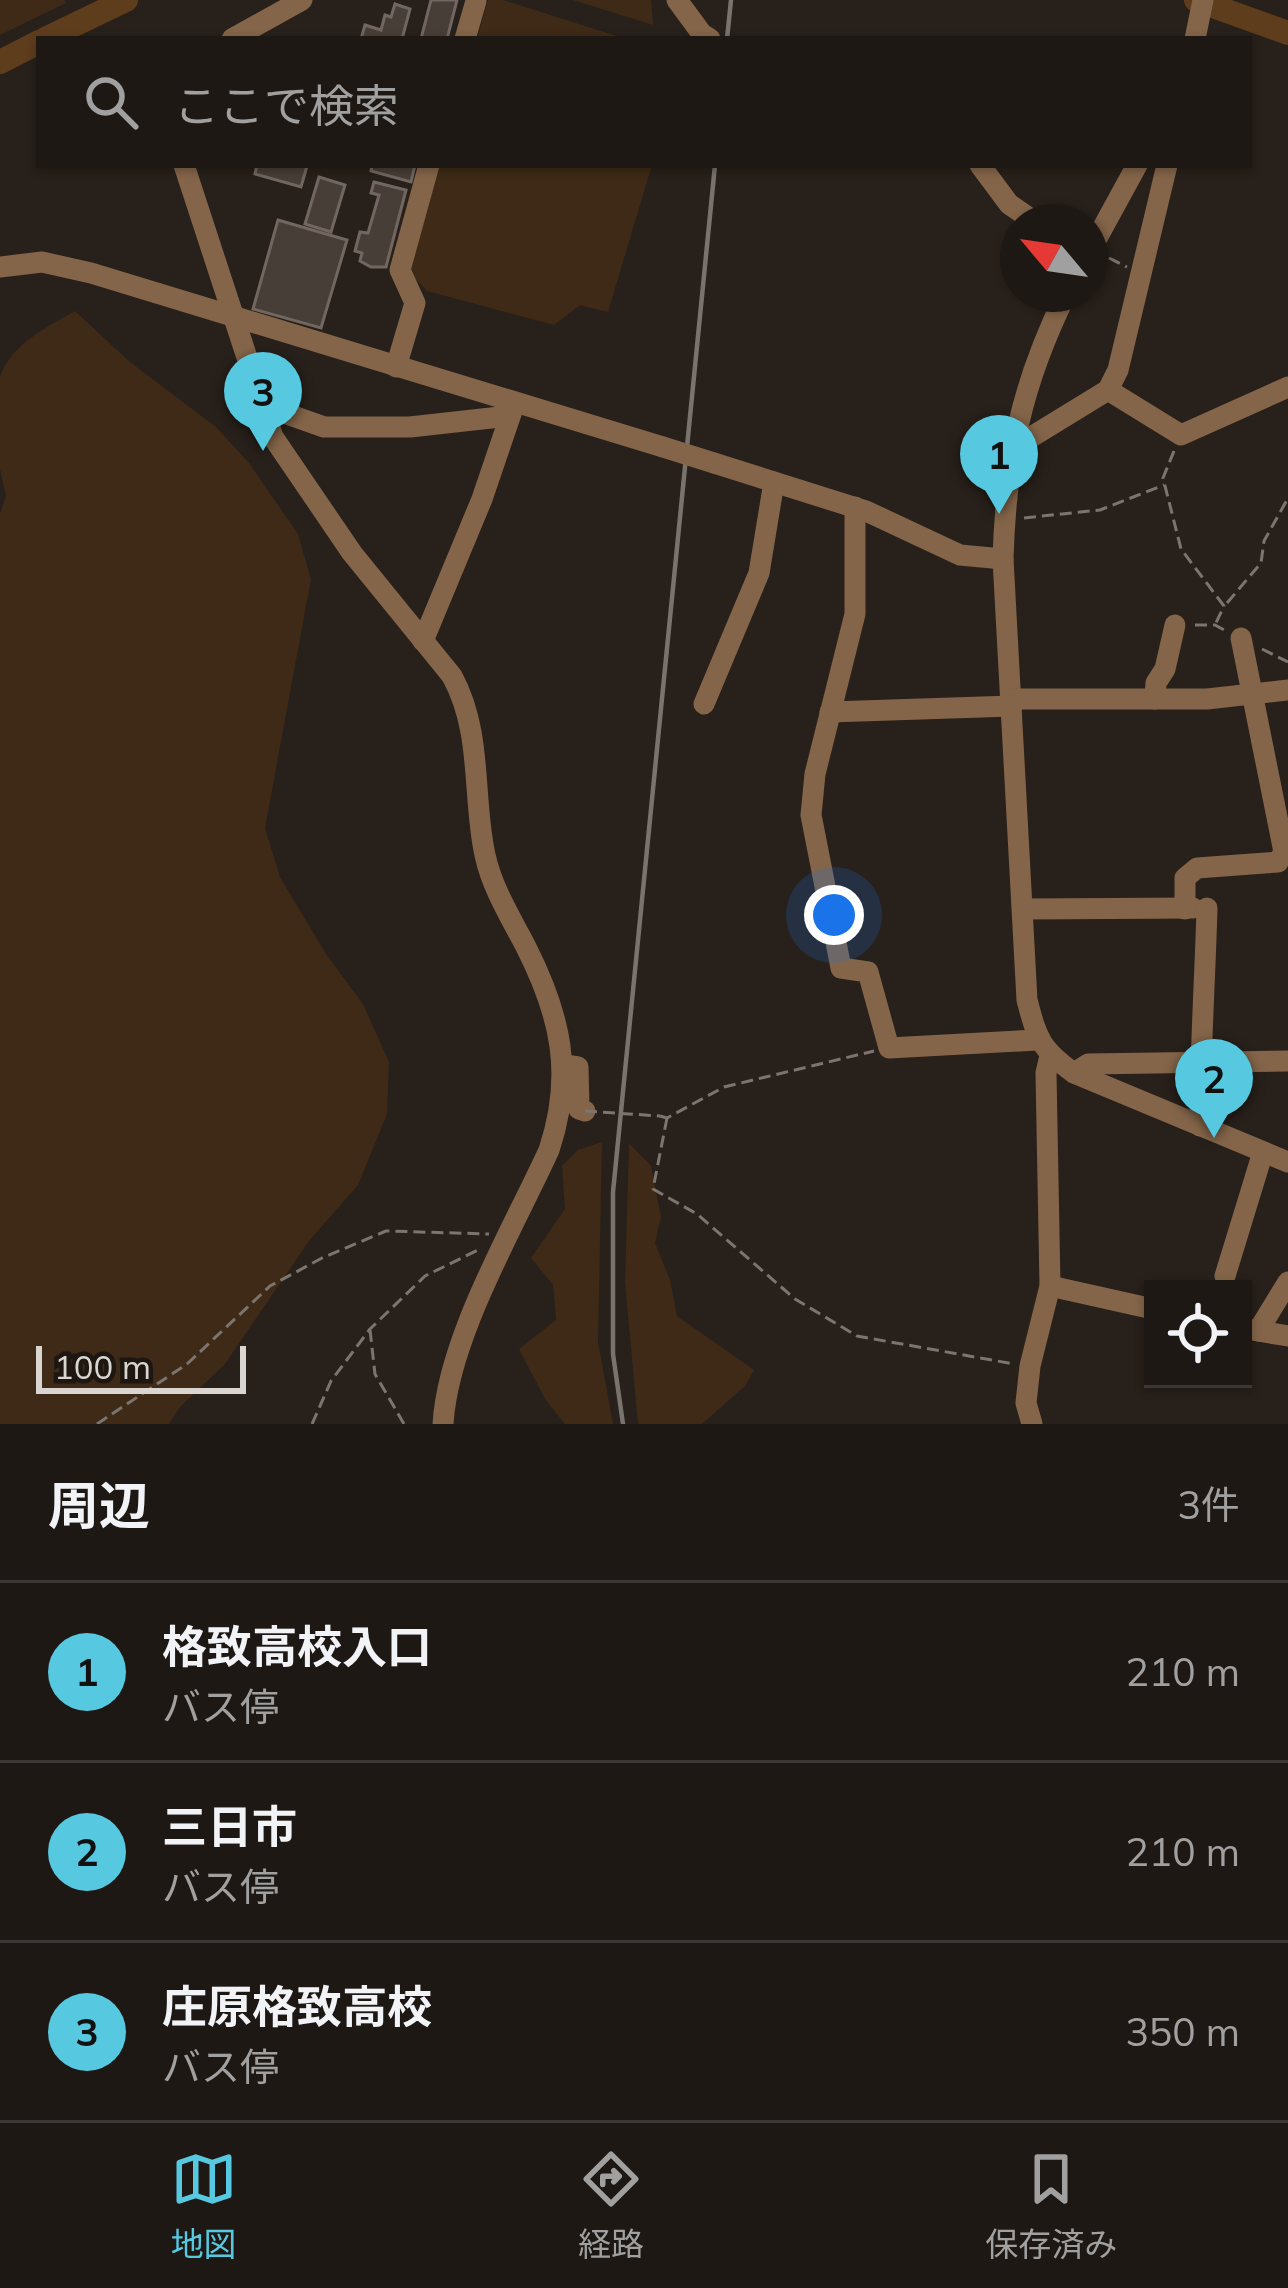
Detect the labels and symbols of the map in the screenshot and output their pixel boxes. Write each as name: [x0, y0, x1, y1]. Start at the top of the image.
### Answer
north arrow: [1000, 204, 1108, 312]
pin: 3: [224, 352, 302, 451]
pin: 1: [960, 415, 1038, 514]
your location: [804, 885, 864, 945]
pin: 2: [1175, 1039, 1253, 1138]
scale bar: [36, 1340, 246, 1393]

